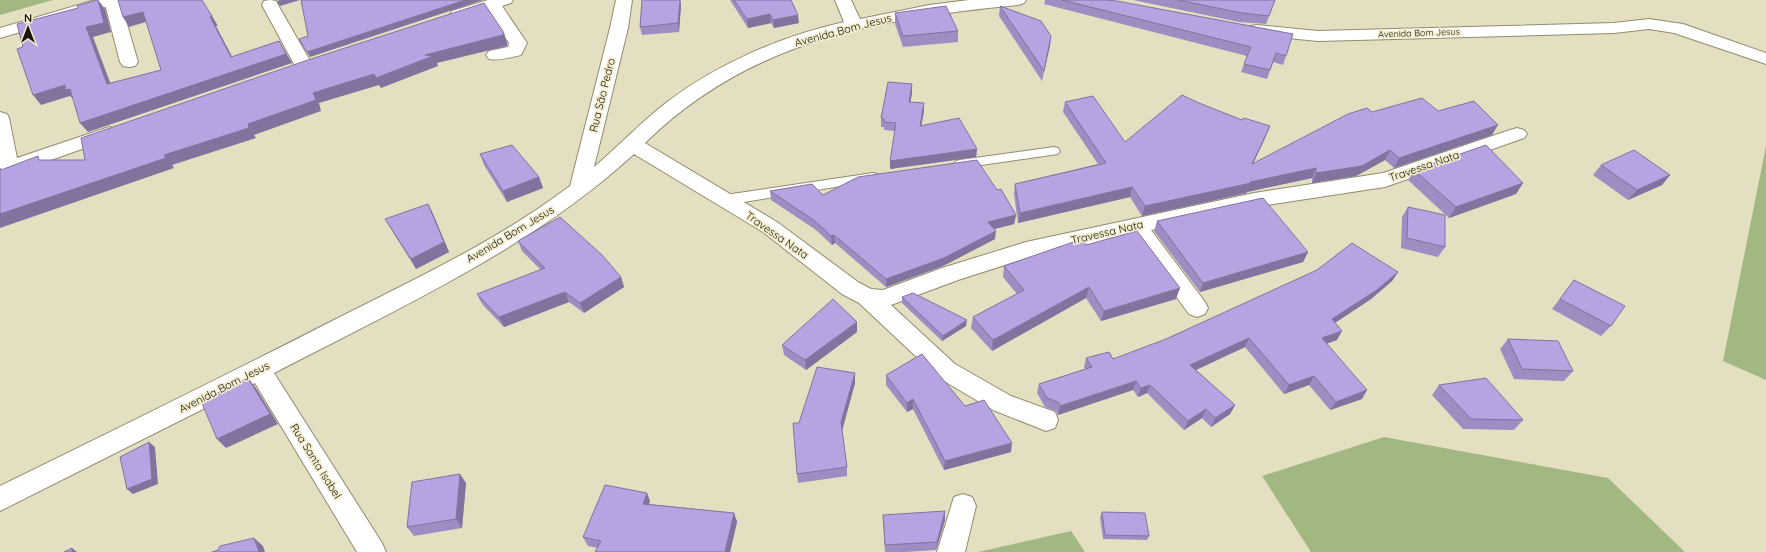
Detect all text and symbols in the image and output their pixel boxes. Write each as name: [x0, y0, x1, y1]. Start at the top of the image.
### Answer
north arrow: [8, 8, 48, 48]
street label: Avenida Bom Jesus: [793, 10, 893, 50]
text: N: [24, 11, 32, 25]
street label: Avenida Bom Jesus: [1378, 26, 1460, 39]
street label: Rua São Pedro: [586, 56, 618, 133]
street label: Travessa Nata: [1387, 147, 1461, 185]
street label: Avenida Bom Jesus: [464, 202, 556, 266]
street label: Travessa Nata: [743, 208, 811, 262]
street label: Travessa Nata: [1069, 217, 1145, 247]
street label: Avenida Bom Jesus: [176, 358, 272, 416]
street label: Rua Santa Isabel: [287, 421, 345, 501]

